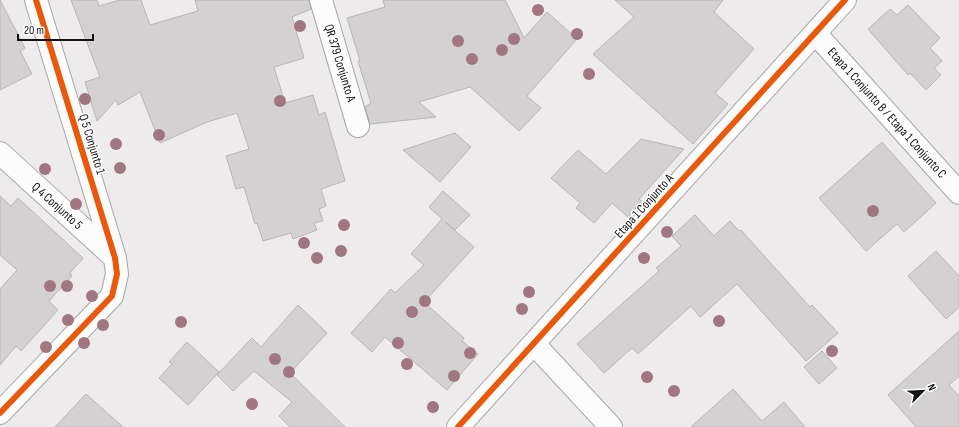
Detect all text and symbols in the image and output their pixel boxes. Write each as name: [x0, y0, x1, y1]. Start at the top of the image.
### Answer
scale bar: [18, 16, 93, 42]
street label: QR 379 Conjunto A: [321, 22, 360, 104]
text: 20 m: [24, 23, 44, 38]
street label: Etapa 1 Conjunto B / Etapa 1 Conjunto C: [824, 44, 950, 182]
street label: Q 5 Conjunto 1: [75, 112, 109, 177]
street label: Etapa 1 Conjunto A: [611, 170, 677, 241]
street label: Q 4 Conjunto 5: [28, 179, 86, 233]
north arrow: [903, 371, 943, 411]
text: N: [925, 382, 939, 393]

